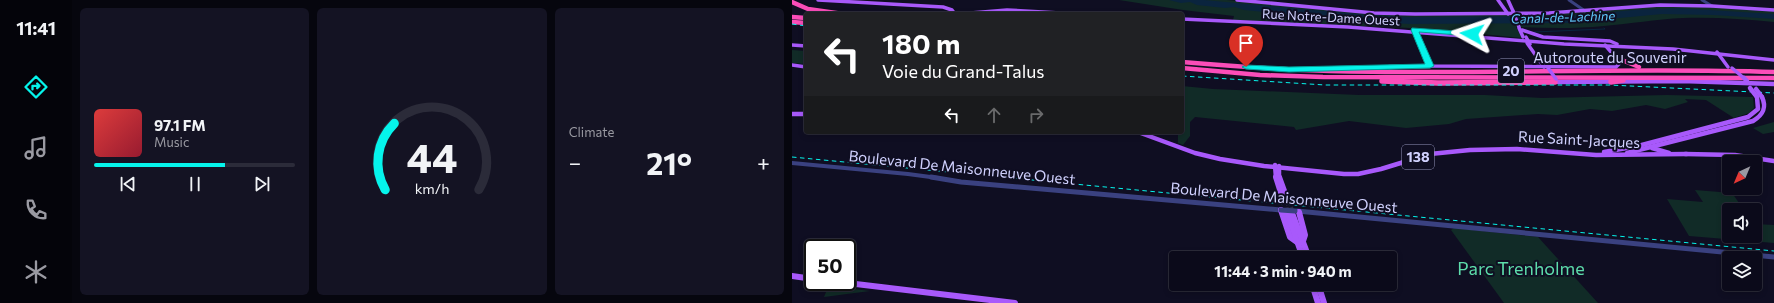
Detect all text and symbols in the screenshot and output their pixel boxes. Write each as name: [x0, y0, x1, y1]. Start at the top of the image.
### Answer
street label: Rue Notre-Dame Ouest: [1261, 5, 1401, 29]
water label: Canal-de-Lachine: [1511, 7, 1616, 27]
position arrow: [1451, 13, 1493, 55]
text: 11:41: [16, 17, 56, 39]
text: 180 m: [882, 26, 960, 60]
pin: [1229, 26, 1263, 67]
icon: left: [816, 28, 868, 80]
icon: arrive: [1235, 32, 1257, 54]
street label: Autoroute du Souvenir: [1533, 48, 1687, 66]
road number: 20: [1498, 59, 1524, 83]
text: Voie du Grand-Talus: [882, 60, 1044, 82]
icon: directions: [22, 73, 50, 101]
icon: left: [941, 104, 963, 126]
icon: ahead: [983, 104, 1005, 126]
icon: right: [1025, 104, 1047, 126]
text: 97.1 FM: [154, 116, 206, 134]
text: Climate: [569, 124, 614, 140]
street label: Rue Saint-Jacques: [1518, 127, 1641, 151]
text: 44: [406, 130, 458, 181]
icon: music: [22, 134, 50, 162]
text: Music: [154, 134, 189, 150]
text: 21°: [646, 144, 692, 181]
road number: 138: [1402, 145, 1434, 169]
street label: Boulevard De Maisonneuve Ouest: [848, 146, 1076, 188]
text: −: [569, 149, 581, 176]
text: +: [757, 149, 770, 176]
north arrow: [1722, 155, 1762, 195]
map controls: [1722, 155, 1762, 291]
icon: previous: [117, 173, 139, 195]
icon: pause: [184, 173, 206, 195]
icon: next: [251, 173, 273, 195]
text: km/h: [415, 178, 449, 196]
street label: Boulevard De Maisonneuve Ouest: [1170, 178, 1398, 216]
icon: phone: [22, 196, 50, 224]
button: sound: [1722, 203, 1762, 243]
speed limit sign: 50: [804, 239, 856, 291]
button: layers: [1722, 251, 1762, 291]
park label: Parc Trenholme: [1457, 257, 1585, 279]
icon: climate: [22, 258, 50, 286]
text: 11:44 · 3 min · 940 m: [1214, 262, 1352, 280]

